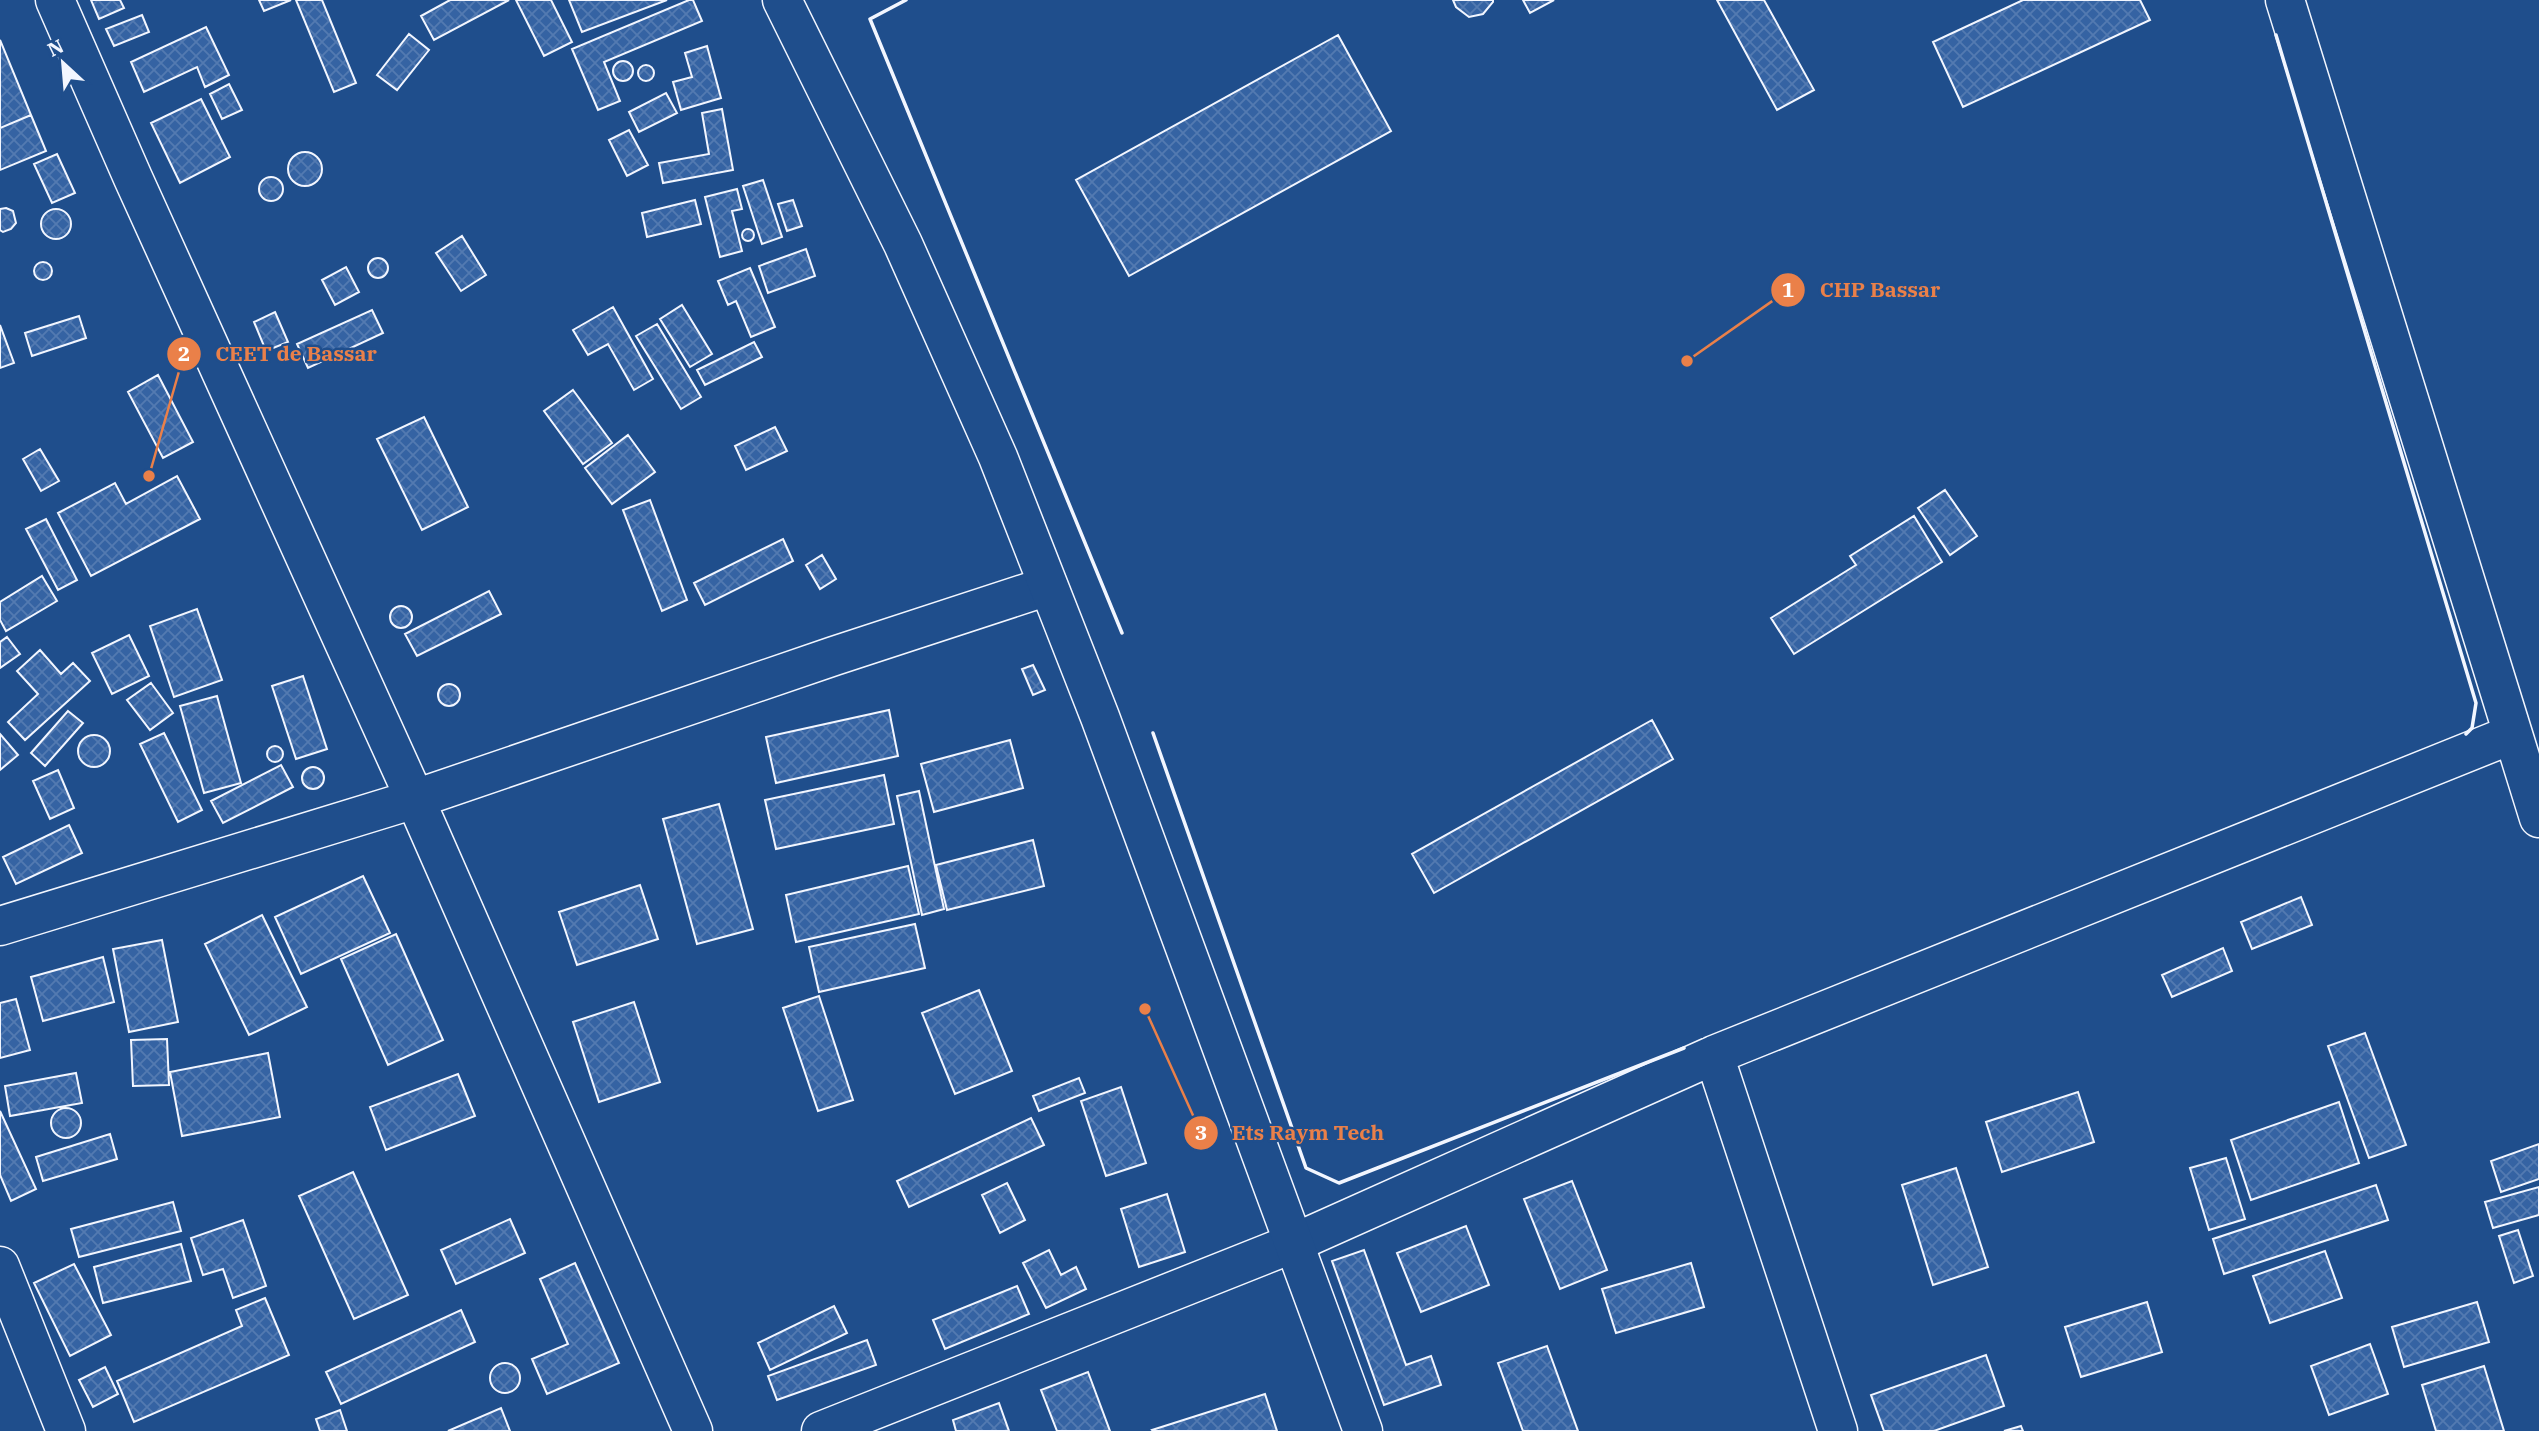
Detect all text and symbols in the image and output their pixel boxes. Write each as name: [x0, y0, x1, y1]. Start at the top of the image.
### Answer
north arrow: [28, 28, 98, 98]
text: N: [44, 34, 68, 62]
callout: CHP Bassar: [1771, 269, 1954, 311]
text: 1: [1782, 275, 1794, 303]
text: CHP Bassar: [1820, 275, 1941, 303]
callout: CEET de Bassar: [166, 333, 391, 375]
text: 2: [178, 339, 190, 367]
text: CEET de Bassar: [215, 339, 378, 367]
callout: Ets Raym Tech: [1183, 1112, 1399, 1154]
text: 3: [1195, 1118, 1207, 1146]
text: Ets Raym Tech: [1232, 1118, 1385, 1146]

